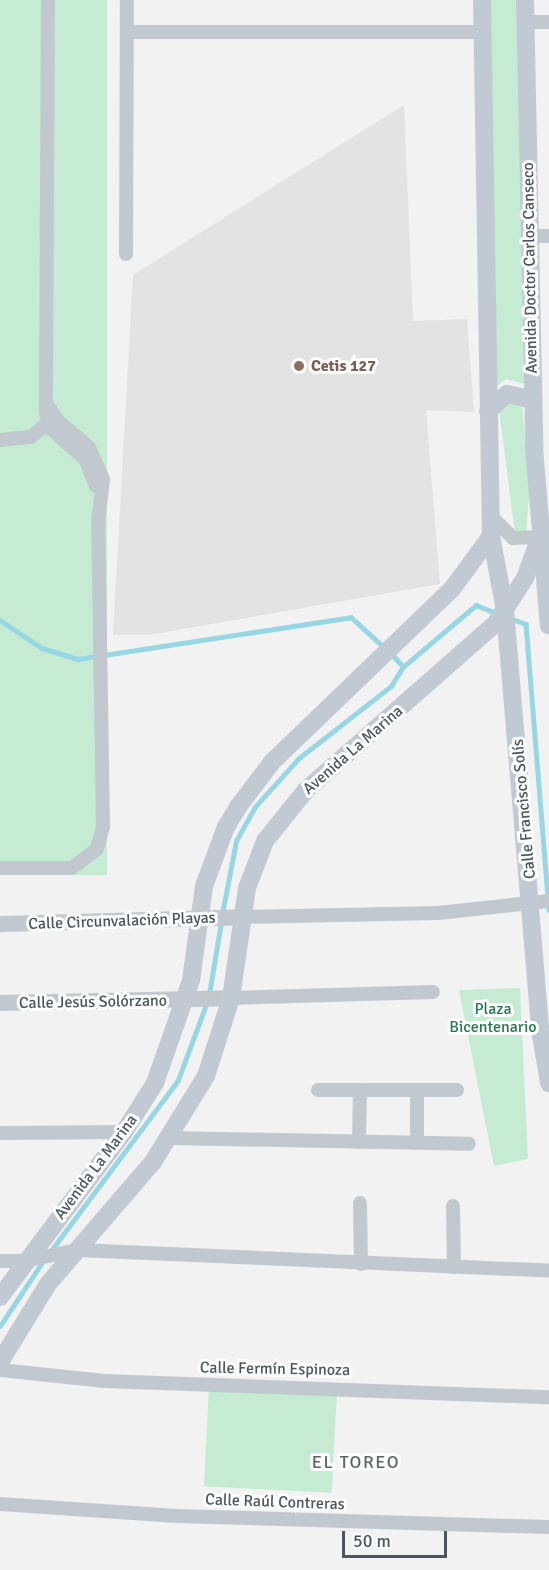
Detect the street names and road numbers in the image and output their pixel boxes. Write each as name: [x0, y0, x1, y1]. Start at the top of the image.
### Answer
street label: Avenida Doctor Carlos Canseco: [519, 162, 541, 374]
street label: Avenida La Marina: [299, 701, 407, 799]
street label: Calle Francisco Solís: [508, 738, 540, 880]
street label: Calle Circunvalación Playas: [28, 908, 216, 934]
street label: Calle Jesús Solórzano: [19, 991, 167, 1013]
street label: Avenida La Marina: [50, 1111, 142, 1223]
street label: Calle Fermín Espinoza: [200, 1358, 350, 1380]
street label: Calle Raúl Contreras: [205, 1490, 345, 1514]

